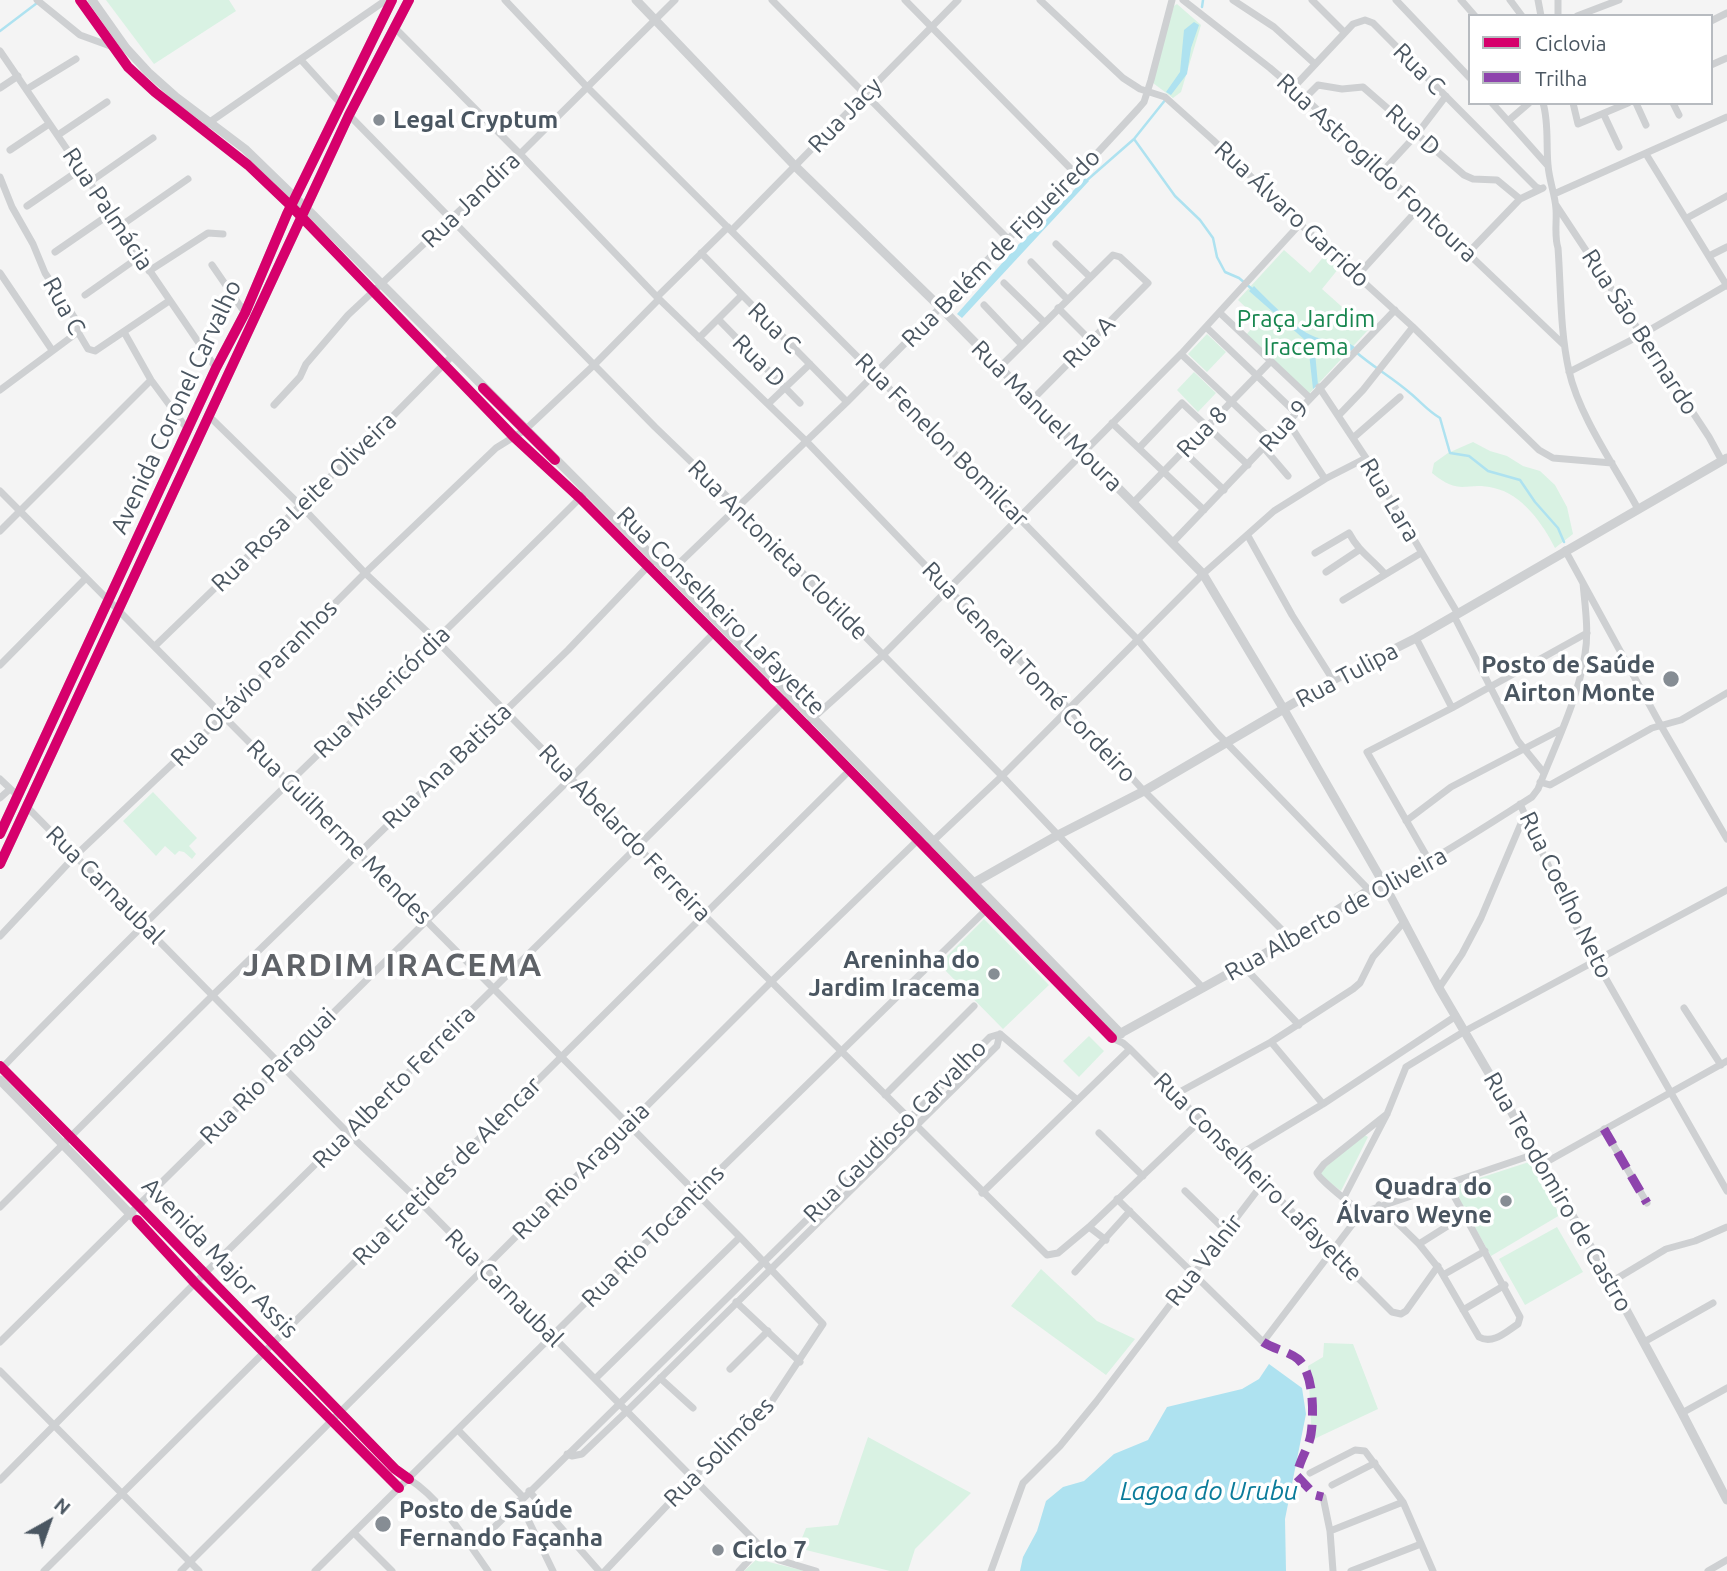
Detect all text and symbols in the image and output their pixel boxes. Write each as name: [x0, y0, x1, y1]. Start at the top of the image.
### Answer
legend: [1468, 14, 1713, 105]
text: Ciclovia: [1535, 31, 1607, 55]
street label: Rua C: [1387, 37, 1451, 101]
text: Trilha: [1535, 66, 1587, 90]
street label: Rua Astrogildo Fontoura: [1271, 68, 1483, 268]
street label: Rua Jacy: [802, 71, 888, 159]
street label: Rua D: [1380, 98, 1446, 162]
place label: Legal Cryptum: [393, 106, 558, 134]
marker: Legal Cryptum: [371, 112, 387, 128]
street label: Rua Álvaro Garrido: [1209, 135, 1375, 293]
street label: Rua Palmácia: [56, 142, 160, 276]
street label: Rua Belém de Figueiredo: [896, 143, 1106, 353]
street label: Rua Jandira: [416, 146, 526, 254]
street label: Rua São Bernardo: [1576, 244, 1704, 420]
street label: Rua C: [37, 272, 91, 340]
street label: Avenida Coronel Carvalho: [104, 275, 248, 539]
street label: Rua C: [742, 296, 806, 360]
park label: Praça Jardim Iracema: [1237, 305, 1375, 361]
street label: Rua A: [1057, 310, 1121, 374]
street label: Rua D: [726, 328, 792, 394]
street label: Rua Manuel Moura: [965, 334, 1129, 498]
street label: Rua Fenelon Bomilcar: [849, 347, 1035, 533]
street label: Rua 9: [1253, 394, 1315, 458]
street label: Rua 8: [1171, 400, 1233, 464]
street label: Rua Rosa Leite Oliveira: [206, 406, 402, 598]
street label: Rua Lara: [1354, 453, 1426, 547]
street label: Rua Antonieta Clotilde: [682, 454, 874, 646]
street label: Rua Conselheiro Lafayette: [611, 501, 831, 721]
street label: Rua General Tomé Cordeiro: [916, 556, 1142, 788]
street label: Rua Otávio Paranhos: [165, 594, 343, 772]
street label: Rua Misericórdia: [308, 620, 456, 764]
street label: Rua Tulipa: [1291, 636, 1403, 714]
place label: Posto de Saúde Airton Monte: [1481, 651, 1655, 707]
marker: Posto de Saúde Airton Monte: [1661, 669, 1681, 689]
street label: Rua Ana Batista: [376, 697, 518, 835]
street label: Rua Guilherme Mendes: [241, 734, 437, 930]
street label: Rua Abelardo Ferreira: [533, 738, 717, 928]
street label: Rua Coelho Neto: [1513, 807, 1619, 983]
street label: Rua Carnaubal: [40, 820, 170, 950]
street label: Rua Alberto de Oliveira: [1220, 841, 1452, 987]
district label: JARDIM IRACEMA: [244, 946, 542, 984]
place label: Areninha do Jardim Iracema: [809, 946, 980, 1002]
marker: Areninha do Jardim Iracema: [986, 966, 1002, 982]
street label: Rua Alberto Ferreira: [307, 1000, 481, 1174]
street label: Rua Rio Paraguai: [194, 1002, 342, 1150]
street label: Rua Gaudioso Carvalho: [797, 1033, 993, 1229]
street label: Rua Conselheiro Lafayette: [1148, 1067, 1368, 1287]
street label: Rua Teodomiro de Castro: [1478, 1067, 1638, 1317]
street label: Rua Eretides de Alencar: [347, 1071, 547, 1271]
street label: Rua Rio Araguaia: [507, 1097, 655, 1245]
street label: Rua Rio Tocantins: [576, 1159, 730, 1313]
street label: Avenida Major Assis: [136, 1172, 304, 1344]
place label: Quadra do Álvaro Weyne: [1336, 1173, 1492, 1229]
marker: Quadra do Álvaro Weyne: [1498, 1193, 1514, 1209]
street label: Rua Valnir: [1159, 1208, 1249, 1312]
street label: Rua Carnaubal: [439, 1223, 569, 1353]
street label: Rua Solimões: [658, 1391, 780, 1513]
water label: Lagoa do Urubu: [1120, 1475, 1298, 1507]
north arrow: [14, 1487, 84, 1557]
text: N: [50, 1493, 75, 1519]
place label: Posto de Saúde Fernando Façanha: [399, 1496, 603, 1552]
marker: Posto de Saúde Fernando Façanha: [373, 1514, 393, 1534]
place label: Ciclo 7: [732, 1536, 807, 1564]
marker: Ciclo 7: [710, 1542, 726, 1558]

